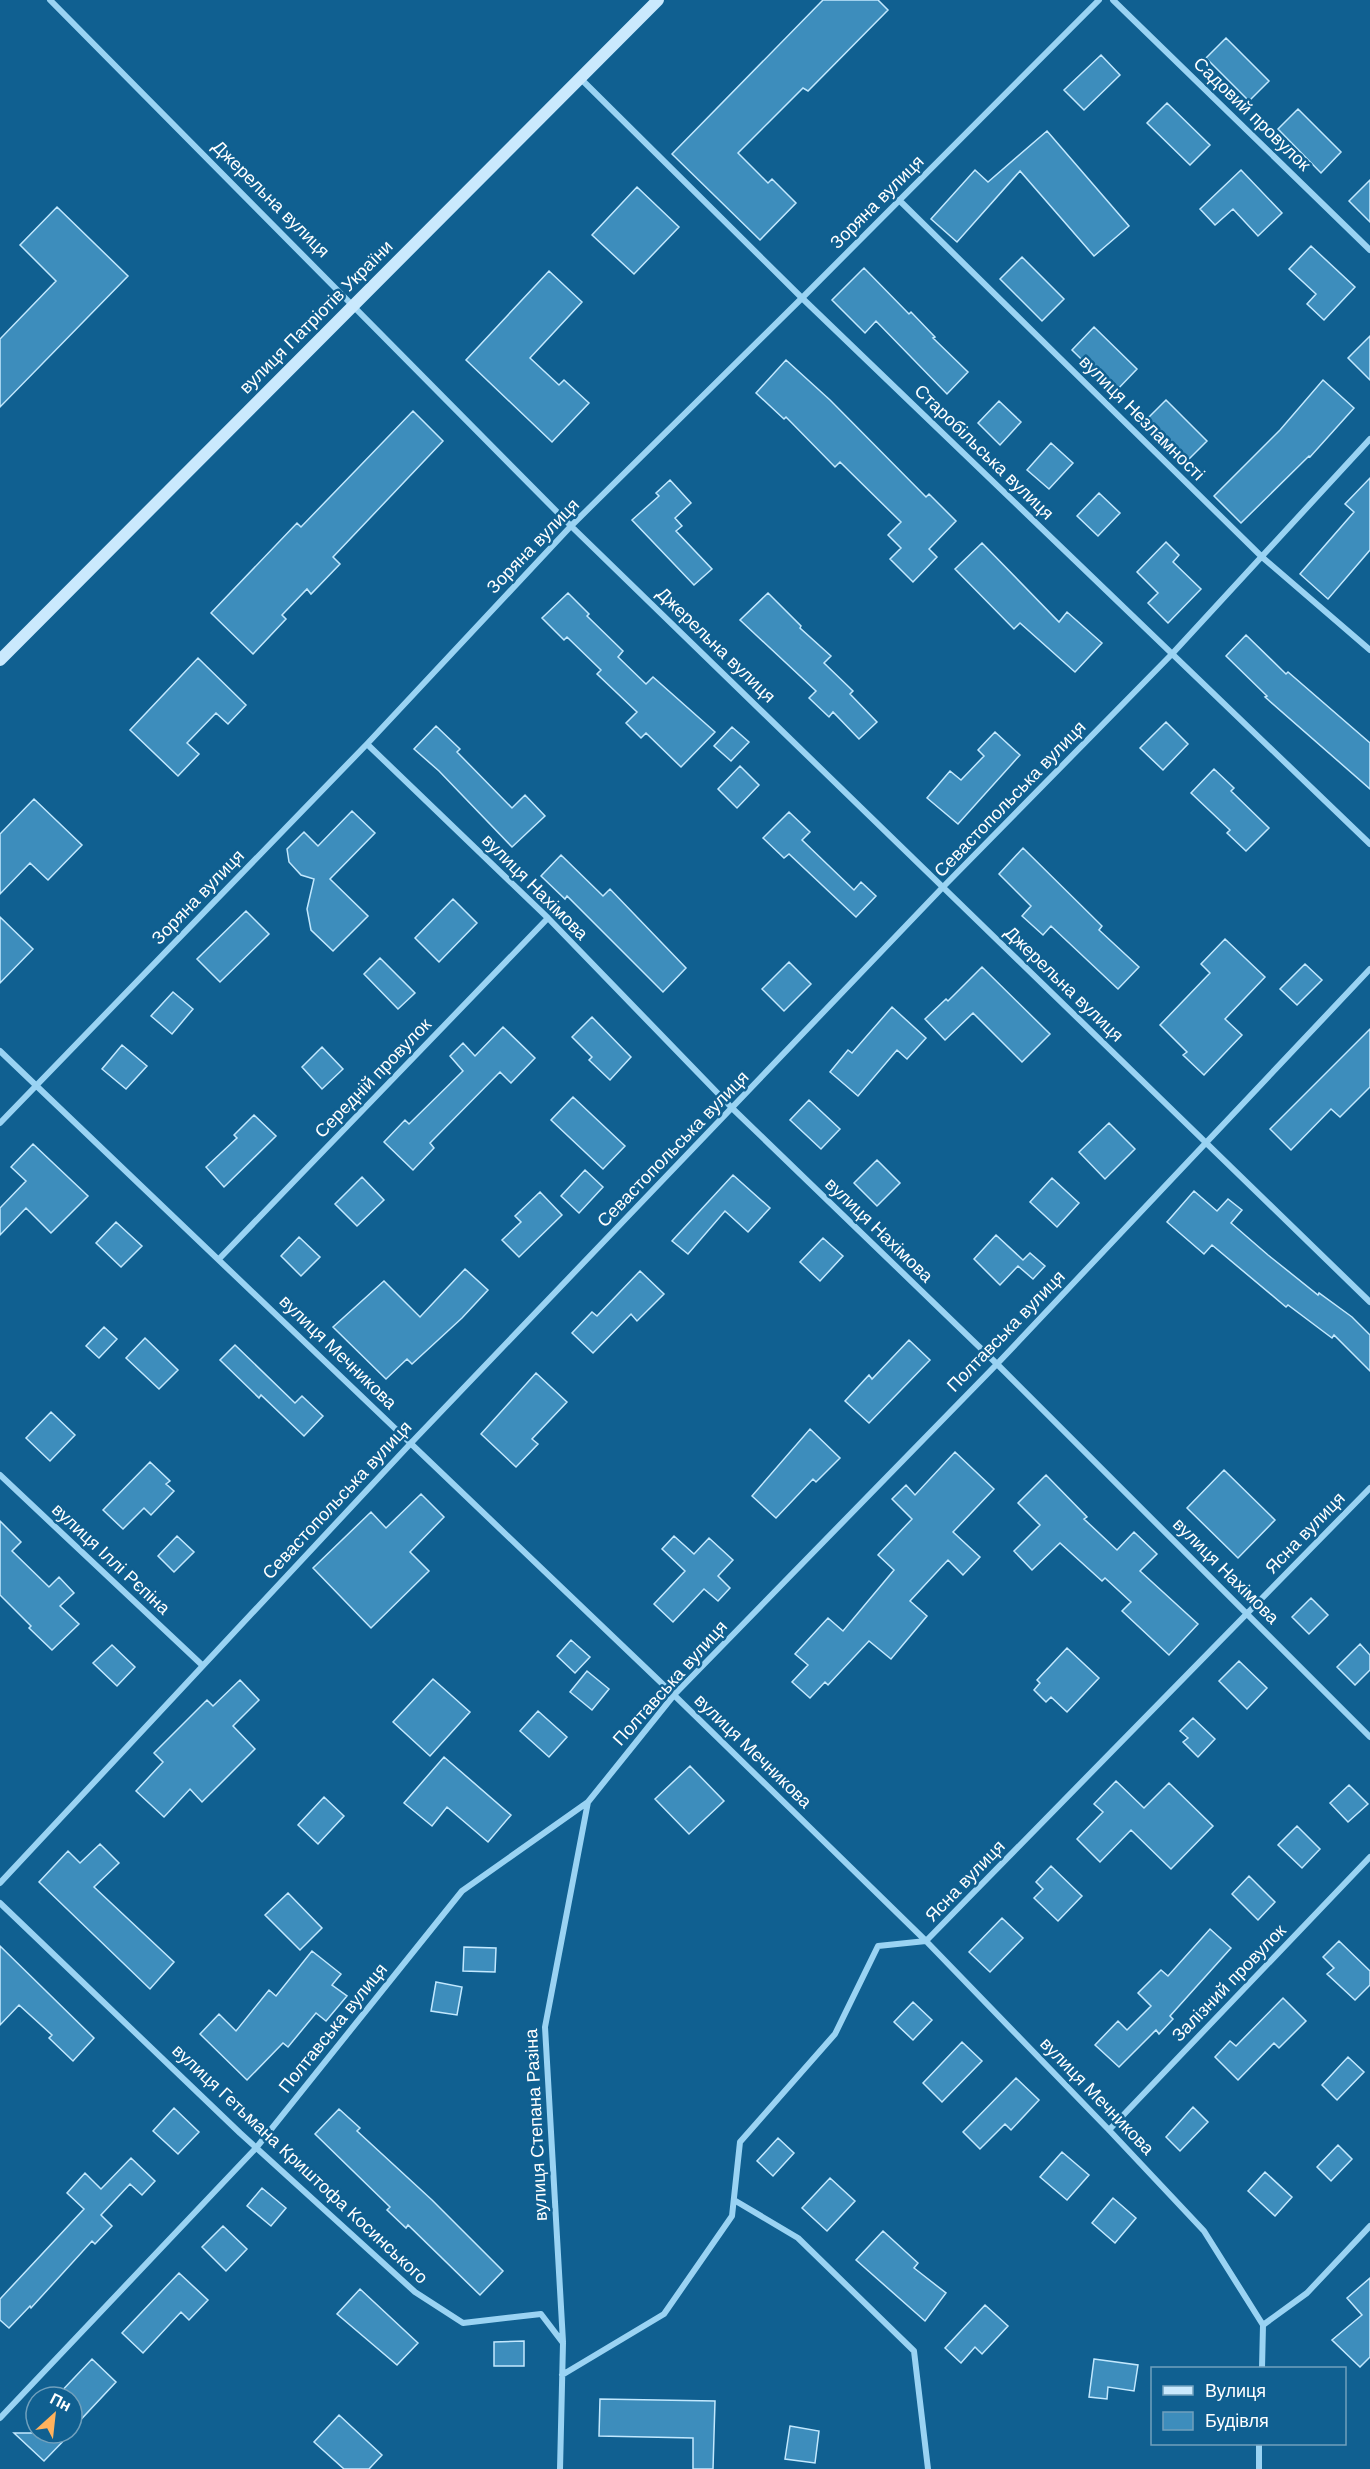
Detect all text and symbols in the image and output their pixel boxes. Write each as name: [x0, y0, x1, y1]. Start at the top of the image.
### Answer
street label: Садовий провулок: [1189, 53, 1315, 175]
street label: Джерельна вулиця: [208, 136, 334, 262]
street label: Зоряна вулиця: [826, 151, 928, 253]
street label: вулиця Патріотів України: [235, 236, 397, 398]
street label: вулиця Незламності: [1075, 351, 1209, 485]
street label: Старобільська вулиця: [910, 380, 1058, 524]
street label: Зоряна вулиця: [483, 495, 583, 597]
street label: Джерельна вулиця: [653, 583, 779, 707]
street label: Севастопольська вулиця: [930, 717, 1090, 881]
street label: вулиця Нахімова: [478, 830, 593, 945]
street label: Зоряна вулиця: [148, 846, 248, 948]
street label: Джерельна вулиця: [1001, 922, 1127, 1046]
street label: Середній провулок: [311, 1014, 435, 1142]
street label: Севастопольська вулиця: [593, 1067, 753, 1231]
street label: вулиця Нахімова: [821, 1174, 937, 1287]
street label: Полтавська вулиця: [943, 1266, 1069, 1396]
street label: вулиця Мечникова: [275, 1291, 401, 1414]
street label: Севастопольська вулиця: [259, 1417, 415, 1583]
street label: Ясна вулиця: [1261, 1488, 1349, 1578]
street label: вулиця Іллі Рєпіна: [48, 1499, 175, 1619]
street label: вулиця Нахімова: [1169, 1514, 1284, 1629]
street label: Полтавська вулиця: [609, 1617, 731, 1749]
street label: вулиця Мечникова: [690, 1690, 816, 1813]
street label: Ясна вулиця: [921, 1836, 1009, 1926]
street label: Залізний провулок: [1168, 1920, 1290, 2046]
street label: Полтавська вулиця: [275, 1959, 391, 2097]
street label: вулиця Степана Разіна: [521, 2027, 551, 2222]
street label: вулиця Мечникова: [1036, 2033, 1159, 2159]
street label: вулиця Гетьмана Криштофа Косинського: [168, 2040, 432, 2288]
legend: [1151, 2367, 1346, 2445]
text: Вулиця: [1205, 2381, 1266, 2401]
north arrow: [24, 2385, 84, 2445]
text: Пн: [47, 2390, 74, 2414]
text: Будівля: [1205, 2411, 1269, 2431]

